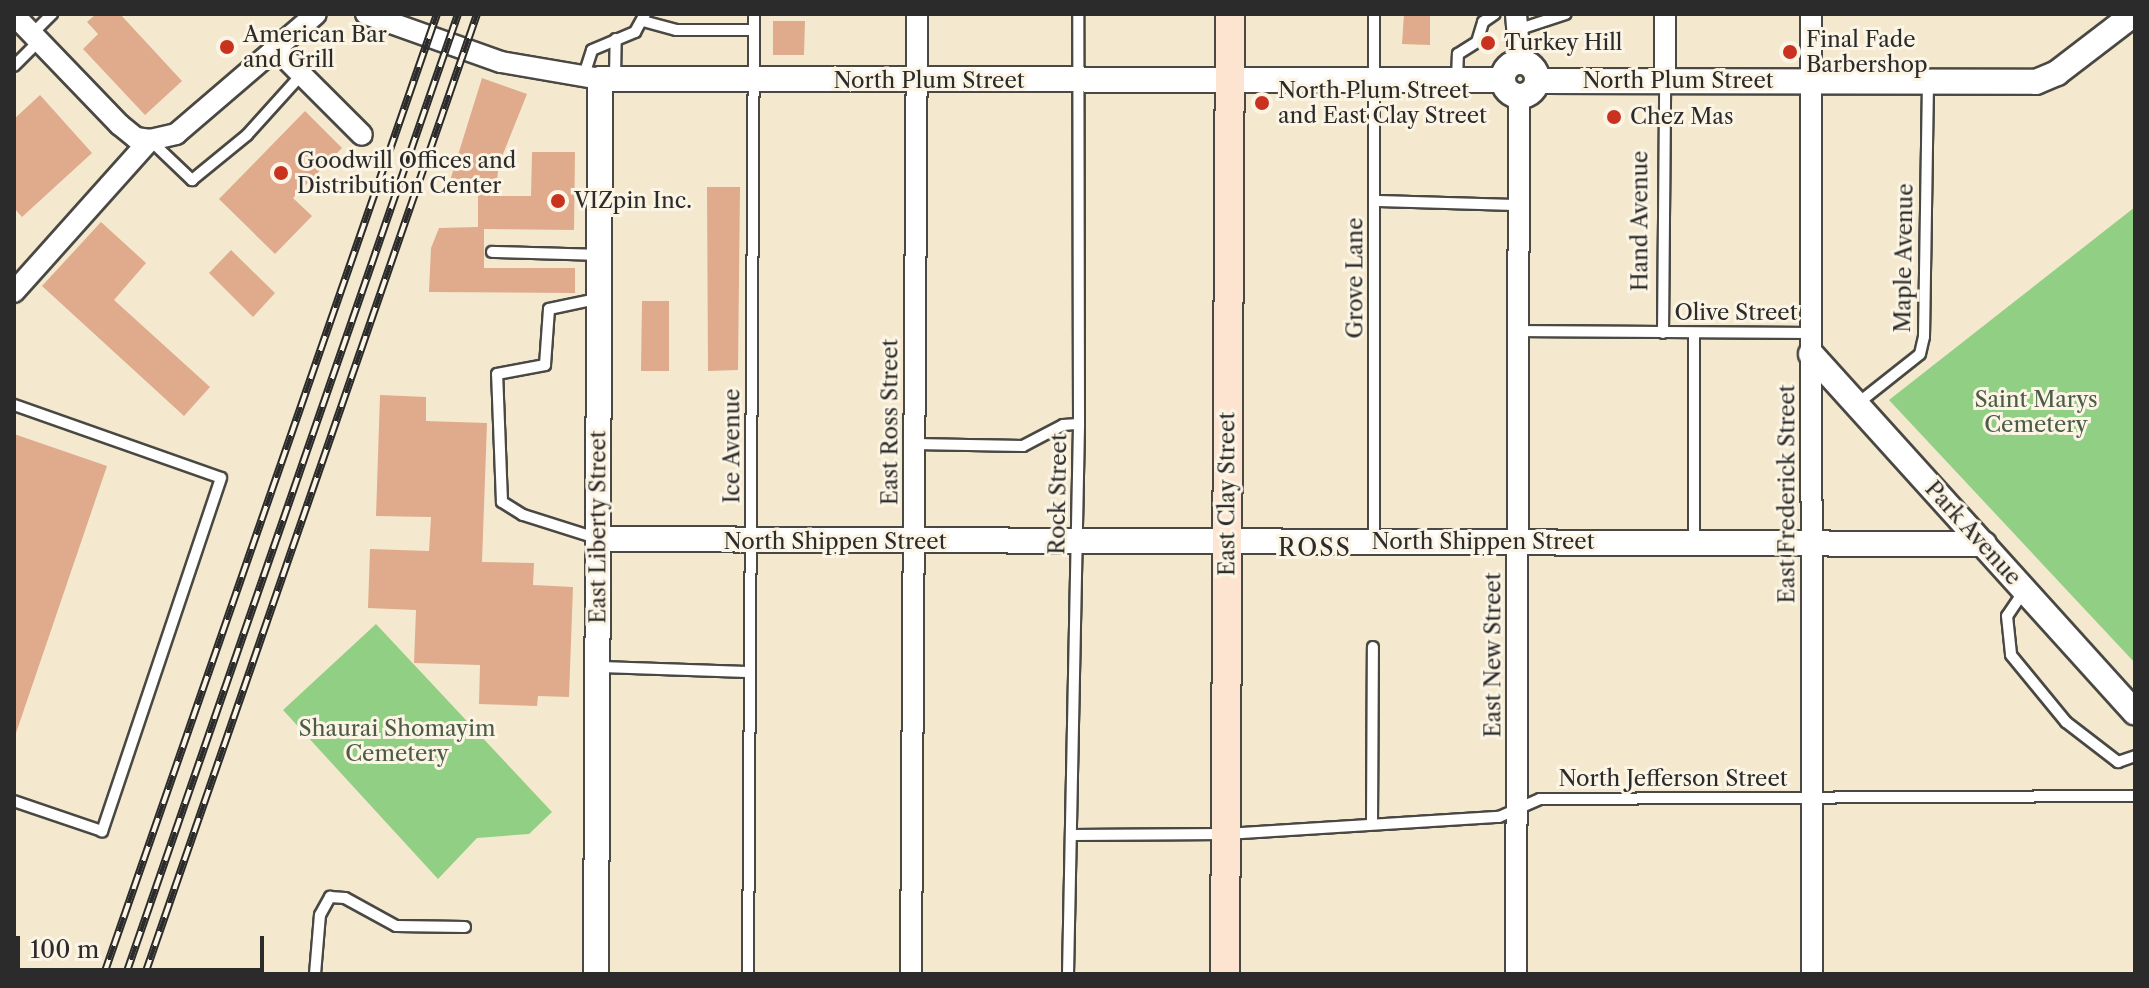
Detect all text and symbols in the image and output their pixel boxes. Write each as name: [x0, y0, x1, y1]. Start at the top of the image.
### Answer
place label: American Bar and Grill: [243, 21, 387, 72]
place label: Final Fade Barbershop: [1806, 26, 1927, 78]
place label: Turkey Hill: [1504, 30, 1623, 56]
marker: Turkey Hill: [1479, 34, 1497, 52]
marker: American Bar and Grill: [218, 38, 236, 56]
marker: Final Fade Barbershop: [1781, 43, 1799, 61]
street label: North Plum Street: [833, 68, 1025, 94]
street label: North Plum Street: [1582, 68, 1774, 94]
place label: North Plum Street and East Clay Street: [1278, 77, 1488, 128]
marker: North Plum Street and East Clay Street: [1253, 94, 1271, 112]
place label: Chez Mas: [1630, 104, 1733, 130]
marker: Chez Mas: [1605, 108, 1623, 126]
place label: Goodwill Offices and Distribution Center: [297, 147, 516, 198]
street label: Hand Avenue: [1627, 150, 1653, 292]
marker: Goodwill Offices and Distribution Center: [272, 164, 290, 182]
street label: Maple Avenue: [1889, 183, 1919, 333]
place label: VIZpin Inc.: [574, 188, 692, 214]
marker: VIZpin Inc.: [549, 192, 567, 210]
street label: Grove Lane: [1342, 217, 1368, 339]
street label: Olive Street: [1675, 300, 1797, 326]
street label: East Ross Street: [877, 339, 903, 505]
street label: East Frederick Street: [1774, 384, 1800, 604]
park label: Saint Marys Cemetery: [1974, 386, 2098, 438]
street label: Ice Avenue: [719, 388, 745, 504]
street label: East Clay Street: [1214, 412, 1240, 576]
street label: East Liberty Street: [585, 430, 611, 624]
street label: Rock Street: [1044, 433, 1072, 555]
street label: Park Avenue: [1919, 475, 2027, 591]
street label: North Shippen Street: [724, 529, 946, 555]
street label: North Shippen Street: [1372, 529, 1594, 555]
district label: ROSS: [1278, 534, 1352, 562]
street label: East New Street: [1480, 572, 1506, 738]
park label: Shaurai Shomayim Cemetery: [299, 715, 495, 766]
street label: North Jefferson Street: [1558, 766, 1788, 792]
scale bar: [20, 920, 268, 970]
text: 100 m: [30, 935, 99, 964]

